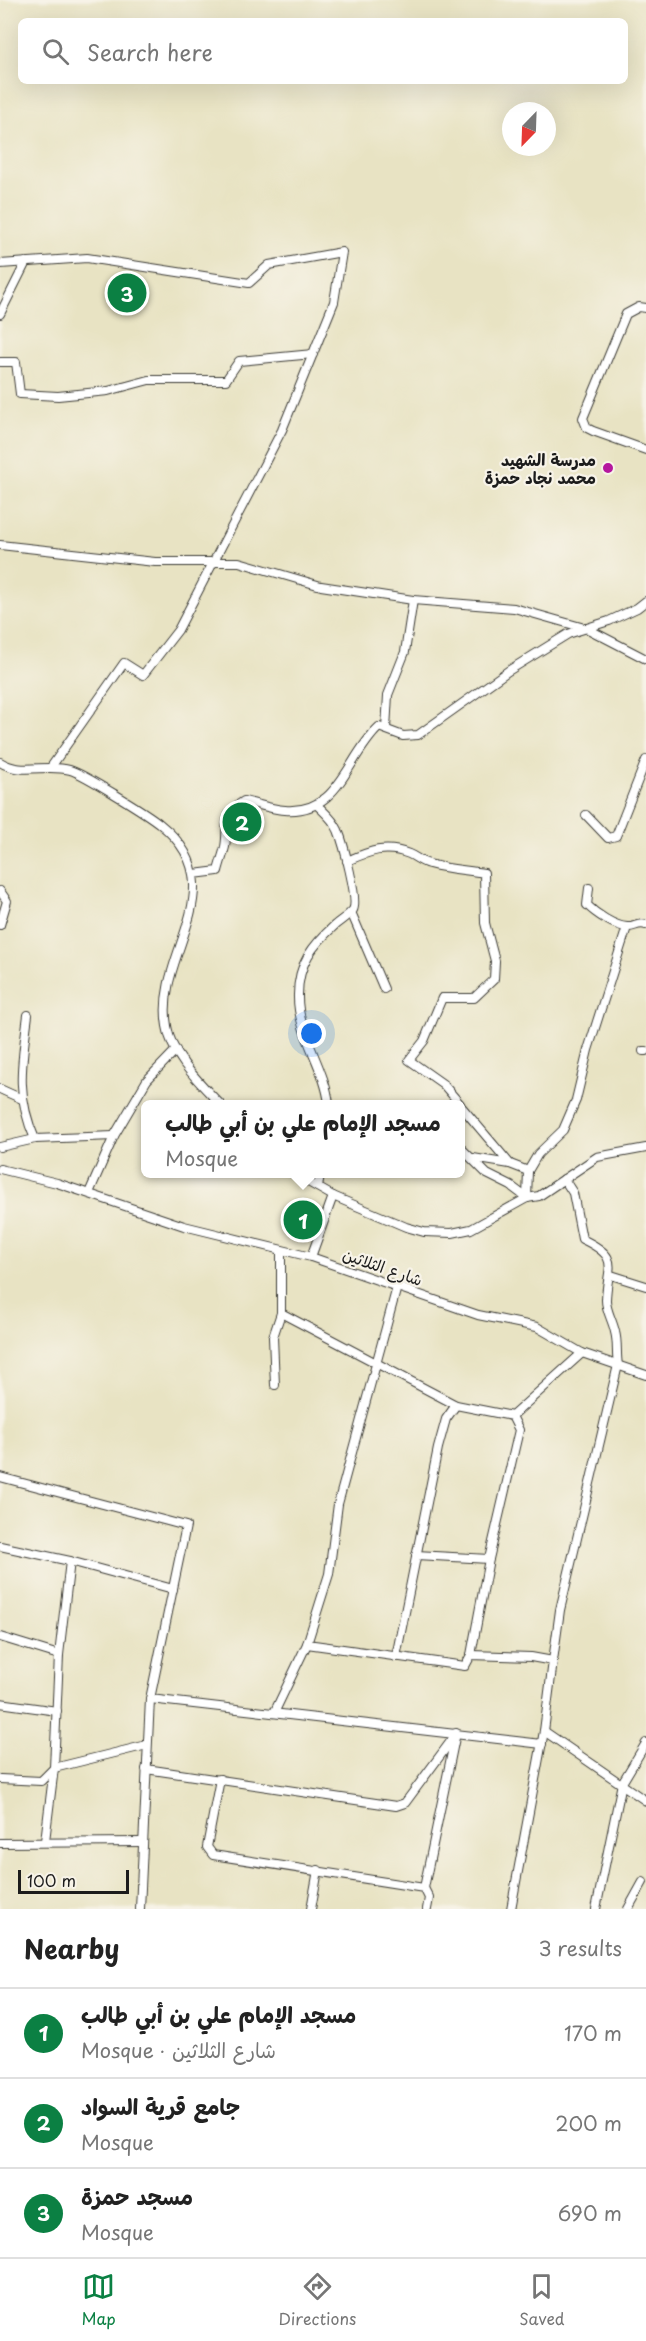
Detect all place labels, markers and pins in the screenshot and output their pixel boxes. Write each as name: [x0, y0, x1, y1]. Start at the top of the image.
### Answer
pin: 3: [108, 270, 146, 316]
place label: مدرسة الشهيد محمد نجاد حمزة: [485, 447, 596, 489]
marker: مدرسة الشهيد محمد نجاد حمزة: [601, 461, 615, 475]
pin: 2: [222, 800, 262, 844]
pin: 1: [284, 1198, 322, 1242]

